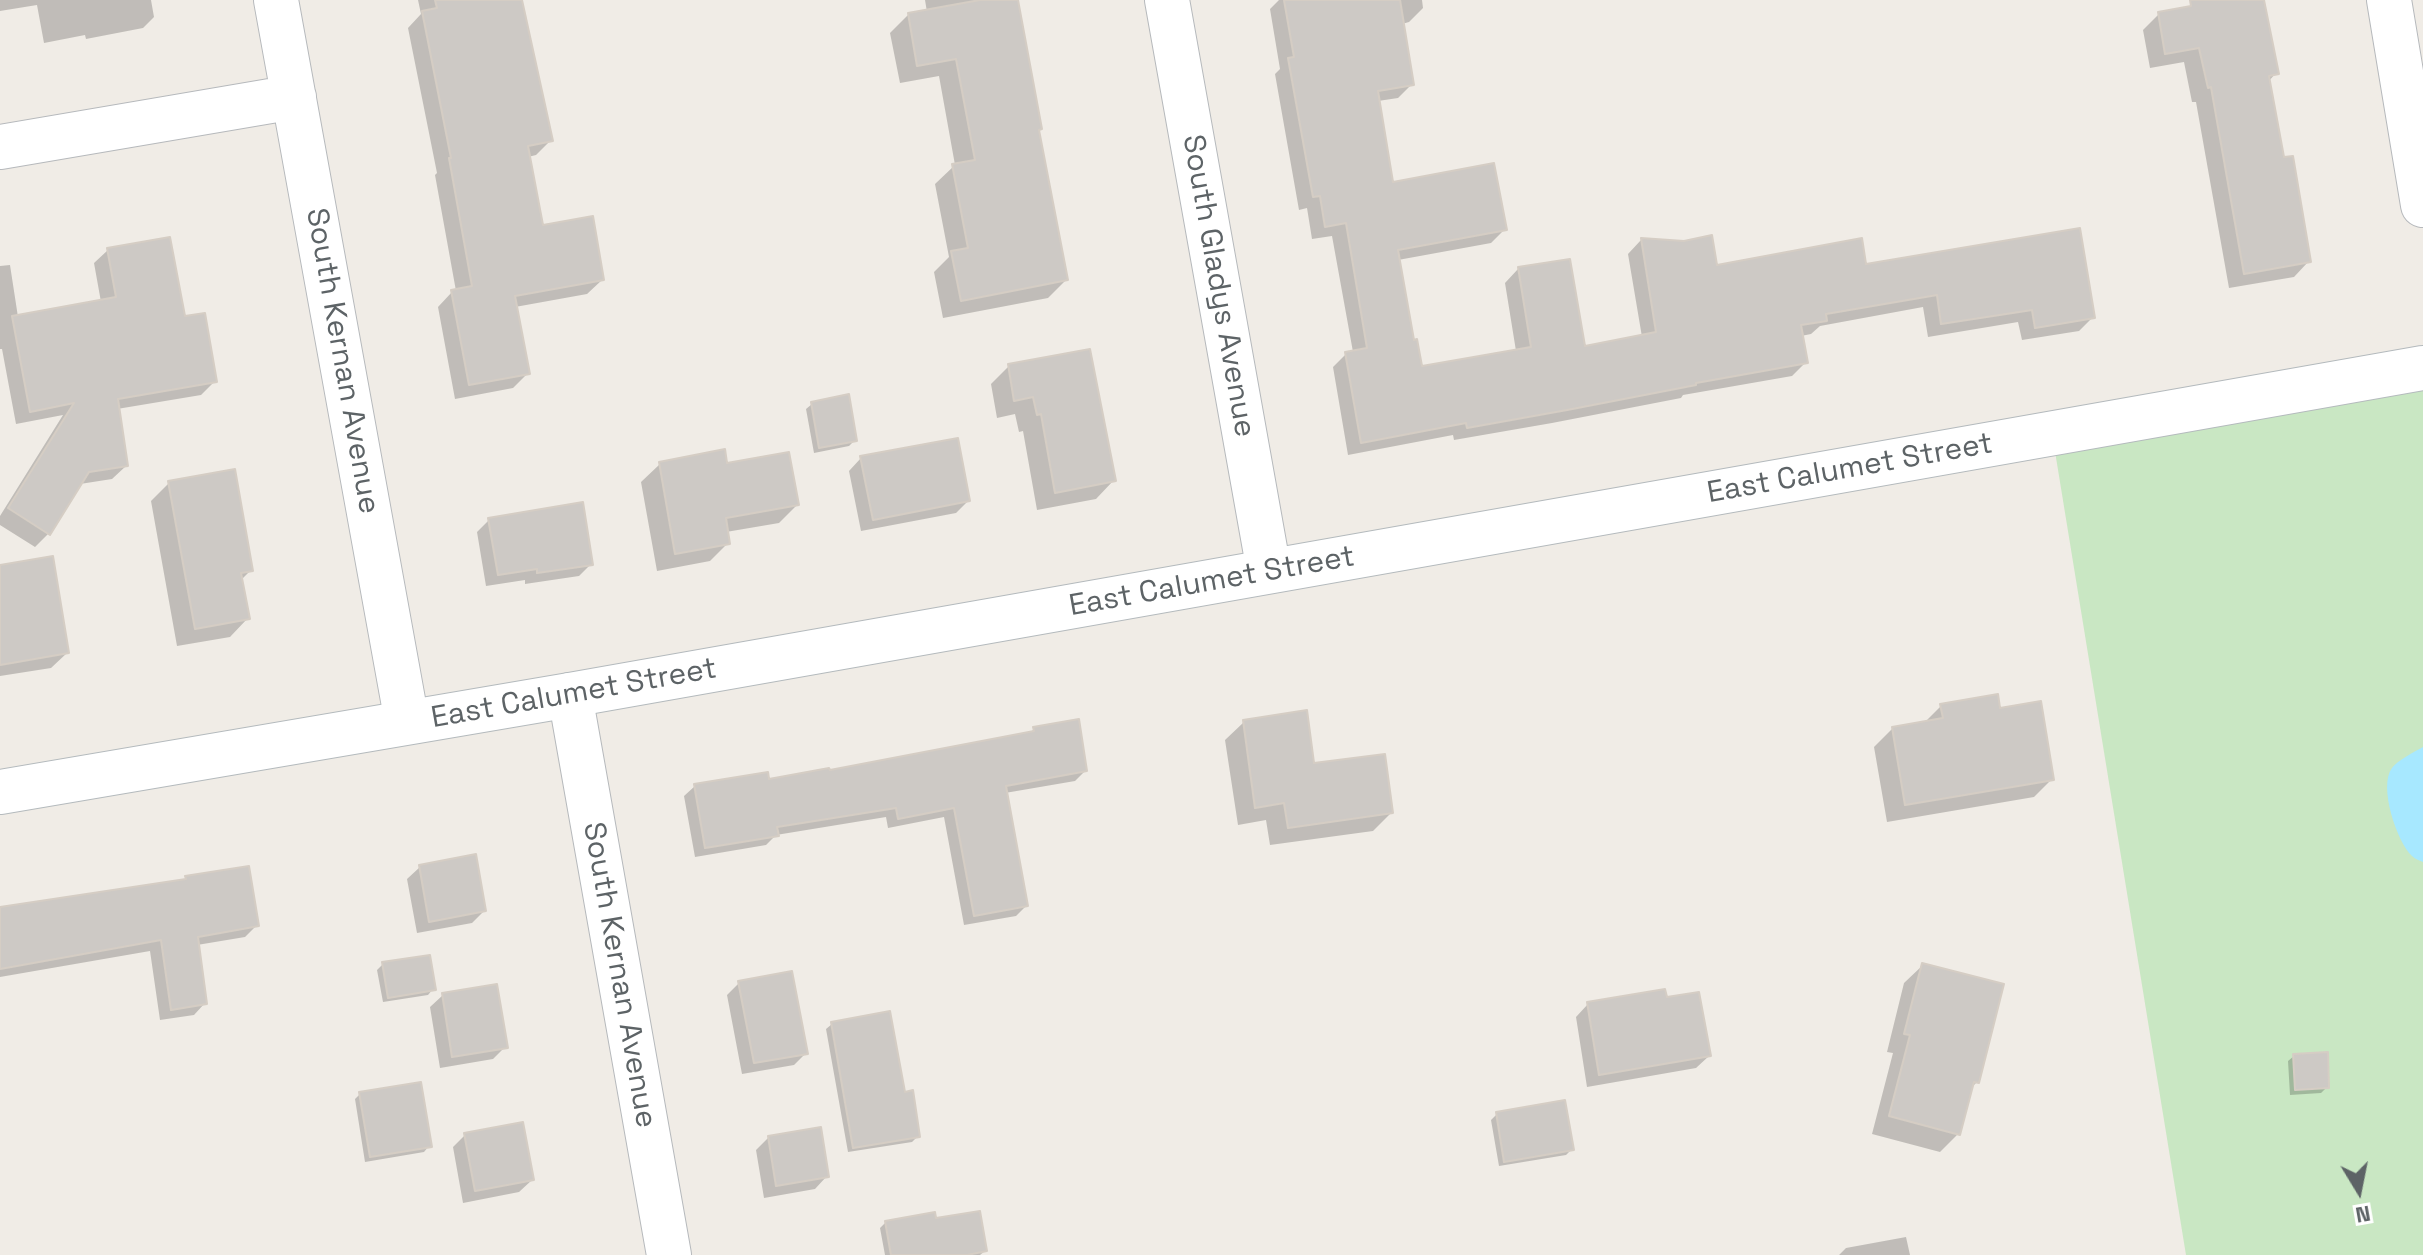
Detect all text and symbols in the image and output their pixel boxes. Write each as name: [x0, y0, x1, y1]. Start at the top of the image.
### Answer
street label: South Gladys Avenue: [1174, 132, 1262, 440]
street label: South Kernan Avenue: [297, 205, 387, 517]
street label: East Calumet Street: [1704, 426, 1996, 512]
street label: East Calumet Street: [1066, 539, 1358, 625]
street label: East Calumet Street: [428, 651, 720, 737]
street label: South Kernan Avenue: [574, 819, 664, 1131]
north arrow: [2319, 1151, 2399, 1231]
text: N: [2353, 1200, 2373, 1230]

